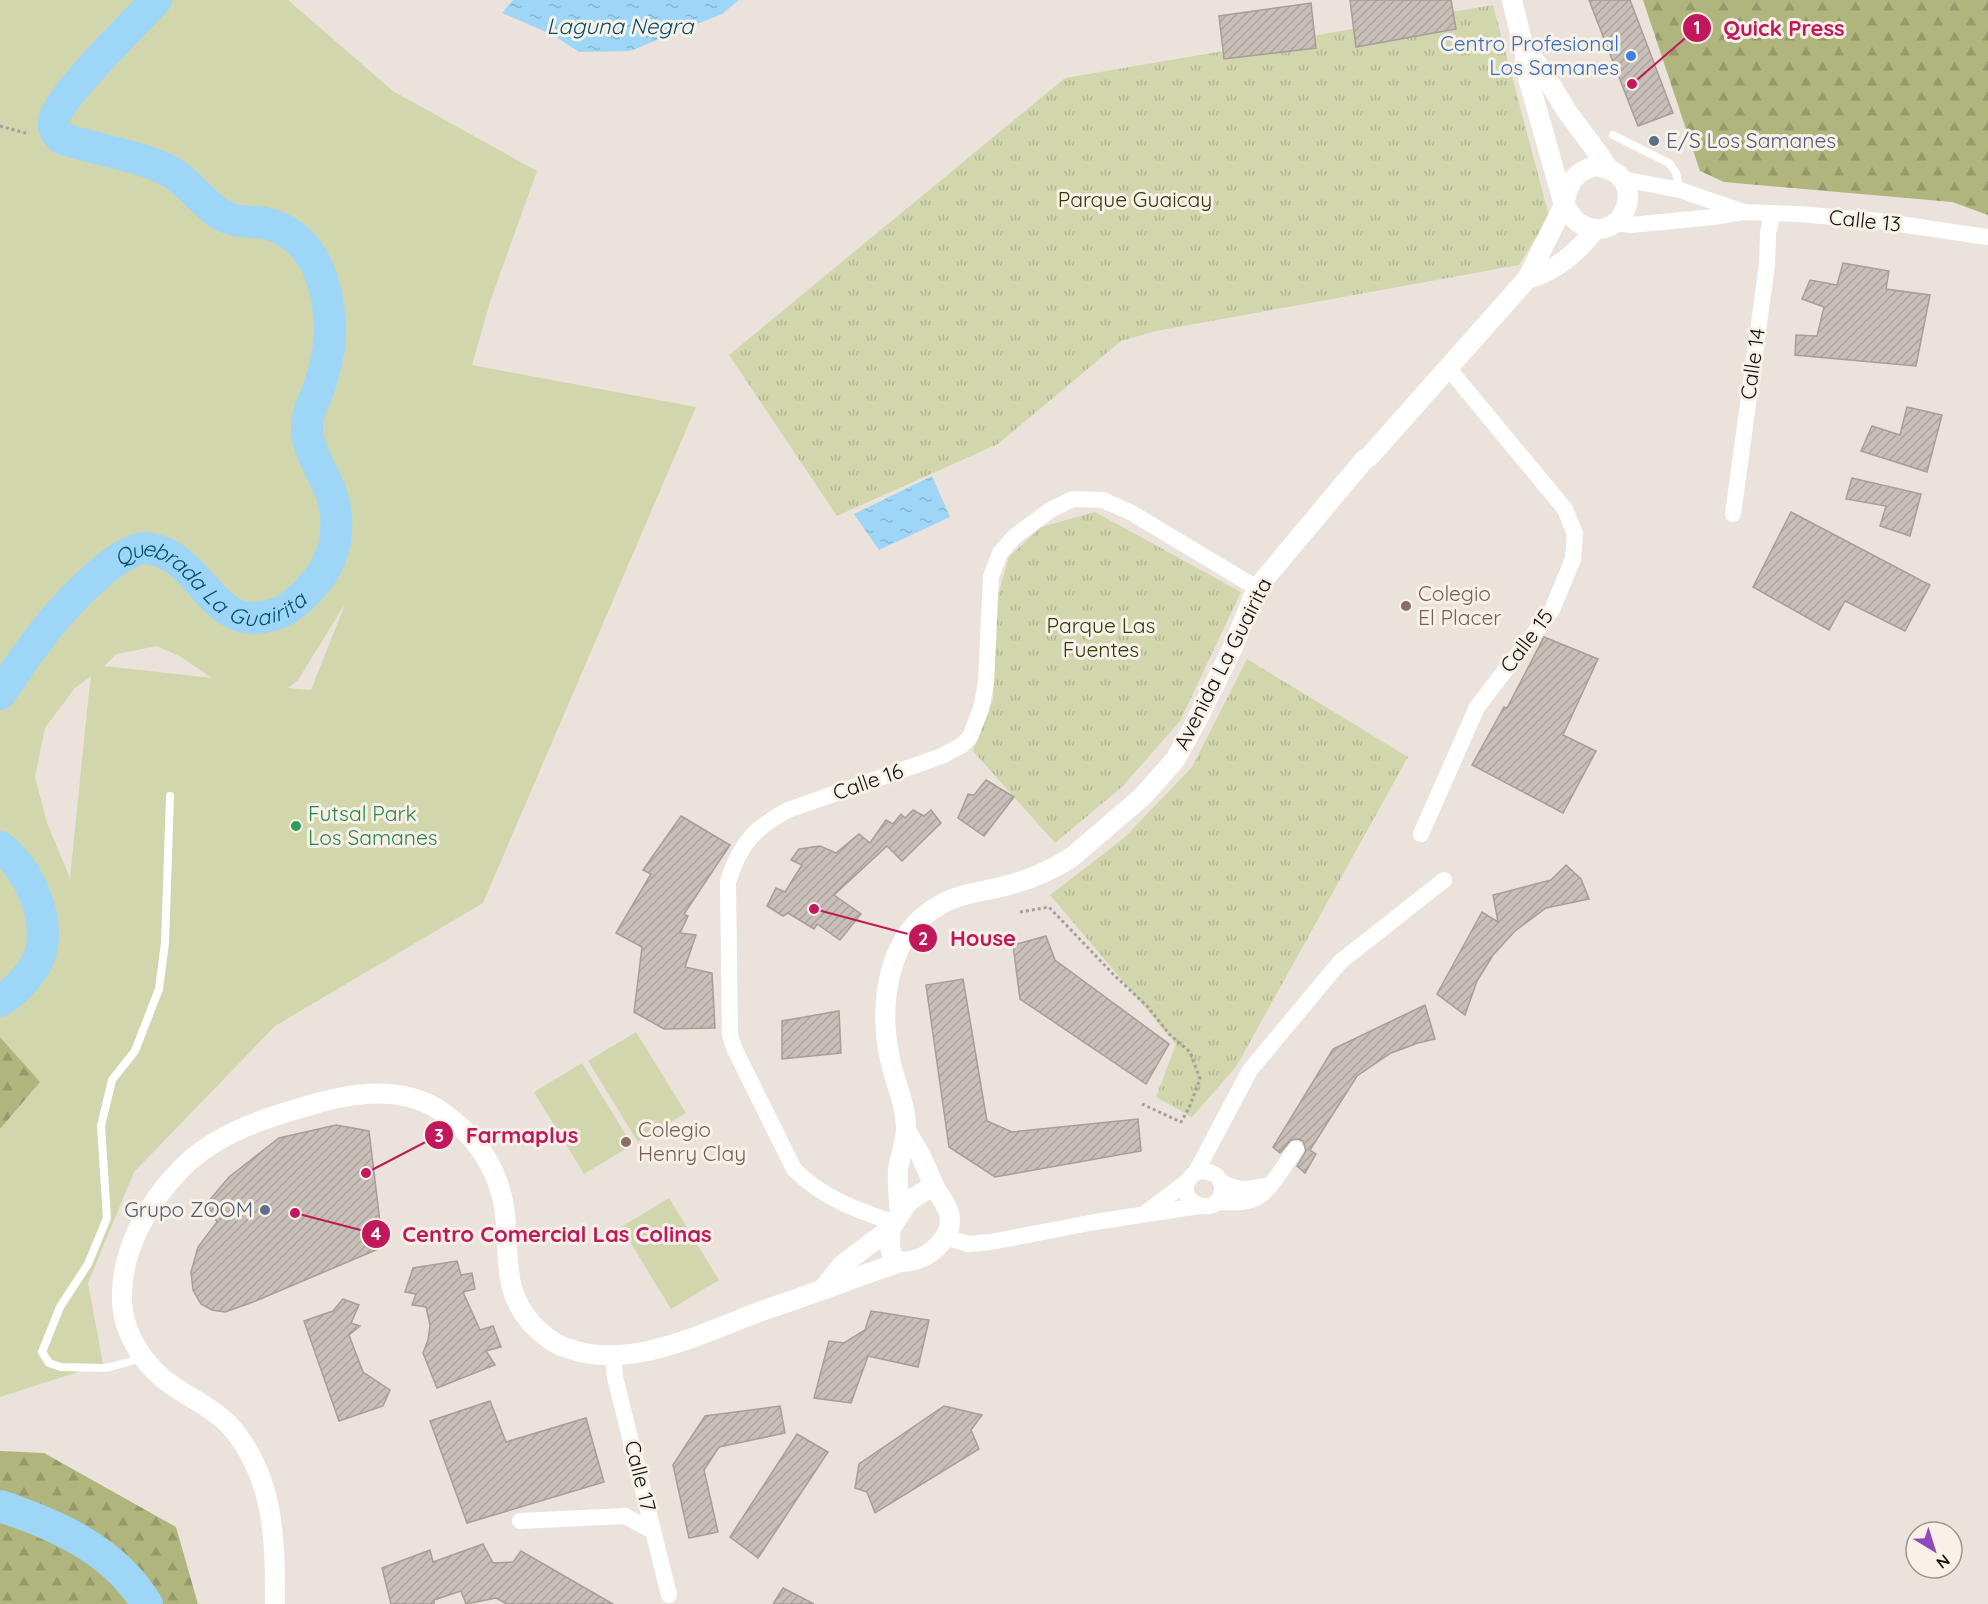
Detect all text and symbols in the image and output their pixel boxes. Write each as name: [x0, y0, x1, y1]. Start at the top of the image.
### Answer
callout: Quick Press: [1682, 8, 1857, 48]
water label: Laguna Negra: [547, 12, 695, 40]
text: Quick Press: [1723, 14, 1845, 42]
text: 1: [1693, 16, 1701, 39]
place label: Centro Profesional Los Samanes: [1440, 30, 1619, 80]
marker: Centro Profesional Los Samanes: [1624, 49, 1638, 63]
place label: E/S Los Samanes: [1666, 127, 1836, 153]
marker: E/S Los Samanes: [1647, 134, 1661, 148]
park label: Parque Guaicay: [1058, 186, 1212, 212]
street label: Calle 13: [1828, 203, 1902, 237]
street label: Calle 14: [1734, 326, 1770, 401]
water label: Quebrada La Guairita: [109, 533, 313, 632]
street label: Avenida La Guairita: [1168, 573, 1277, 754]
place label: Colegio El Placer: [1418, 580, 1501, 630]
marker: Colegio El Placer: [1399, 599, 1413, 613]
street label: Calle 15: [1494, 604, 1558, 677]
park label: Parque Las Fuentes: [1047, 612, 1155, 662]
street label: Calle 16: [829, 757, 906, 805]
place label: Futsal Park Los Samanes: [308, 800, 438, 850]
marker: Futsal Park Los Samanes: [289, 819, 303, 833]
callout: House: [908, 918, 1028, 958]
text: House: [950, 924, 1016, 952]
text: 2: [918, 927, 928, 950]
callout: Farmaplus: [424, 1115, 591, 1155]
place label: Colegio Henry Clay: [638, 1116, 746, 1166]
text: Farmaplus: [466, 1121, 578, 1149]
text: 3: [434, 1124, 444, 1147]
marker: Colegio Henry Clay: [619, 1135, 633, 1149]
place label: Grupo ZOOM: [124, 1196, 253, 1222]
marker: Grupo ZOOM: [258, 1203, 272, 1217]
callout: Centro Comercial Las Colinas: [361, 1214, 724, 1254]
text: Centro Comercial Las Colinas: [402, 1220, 712, 1248]
text: 4: [371, 1222, 382, 1245]
street label: Calle 17: [620, 1438, 662, 1514]
north arrow: [1904, 1520, 1964, 1580]
text: N: [1932, 1550, 1954, 1573]

